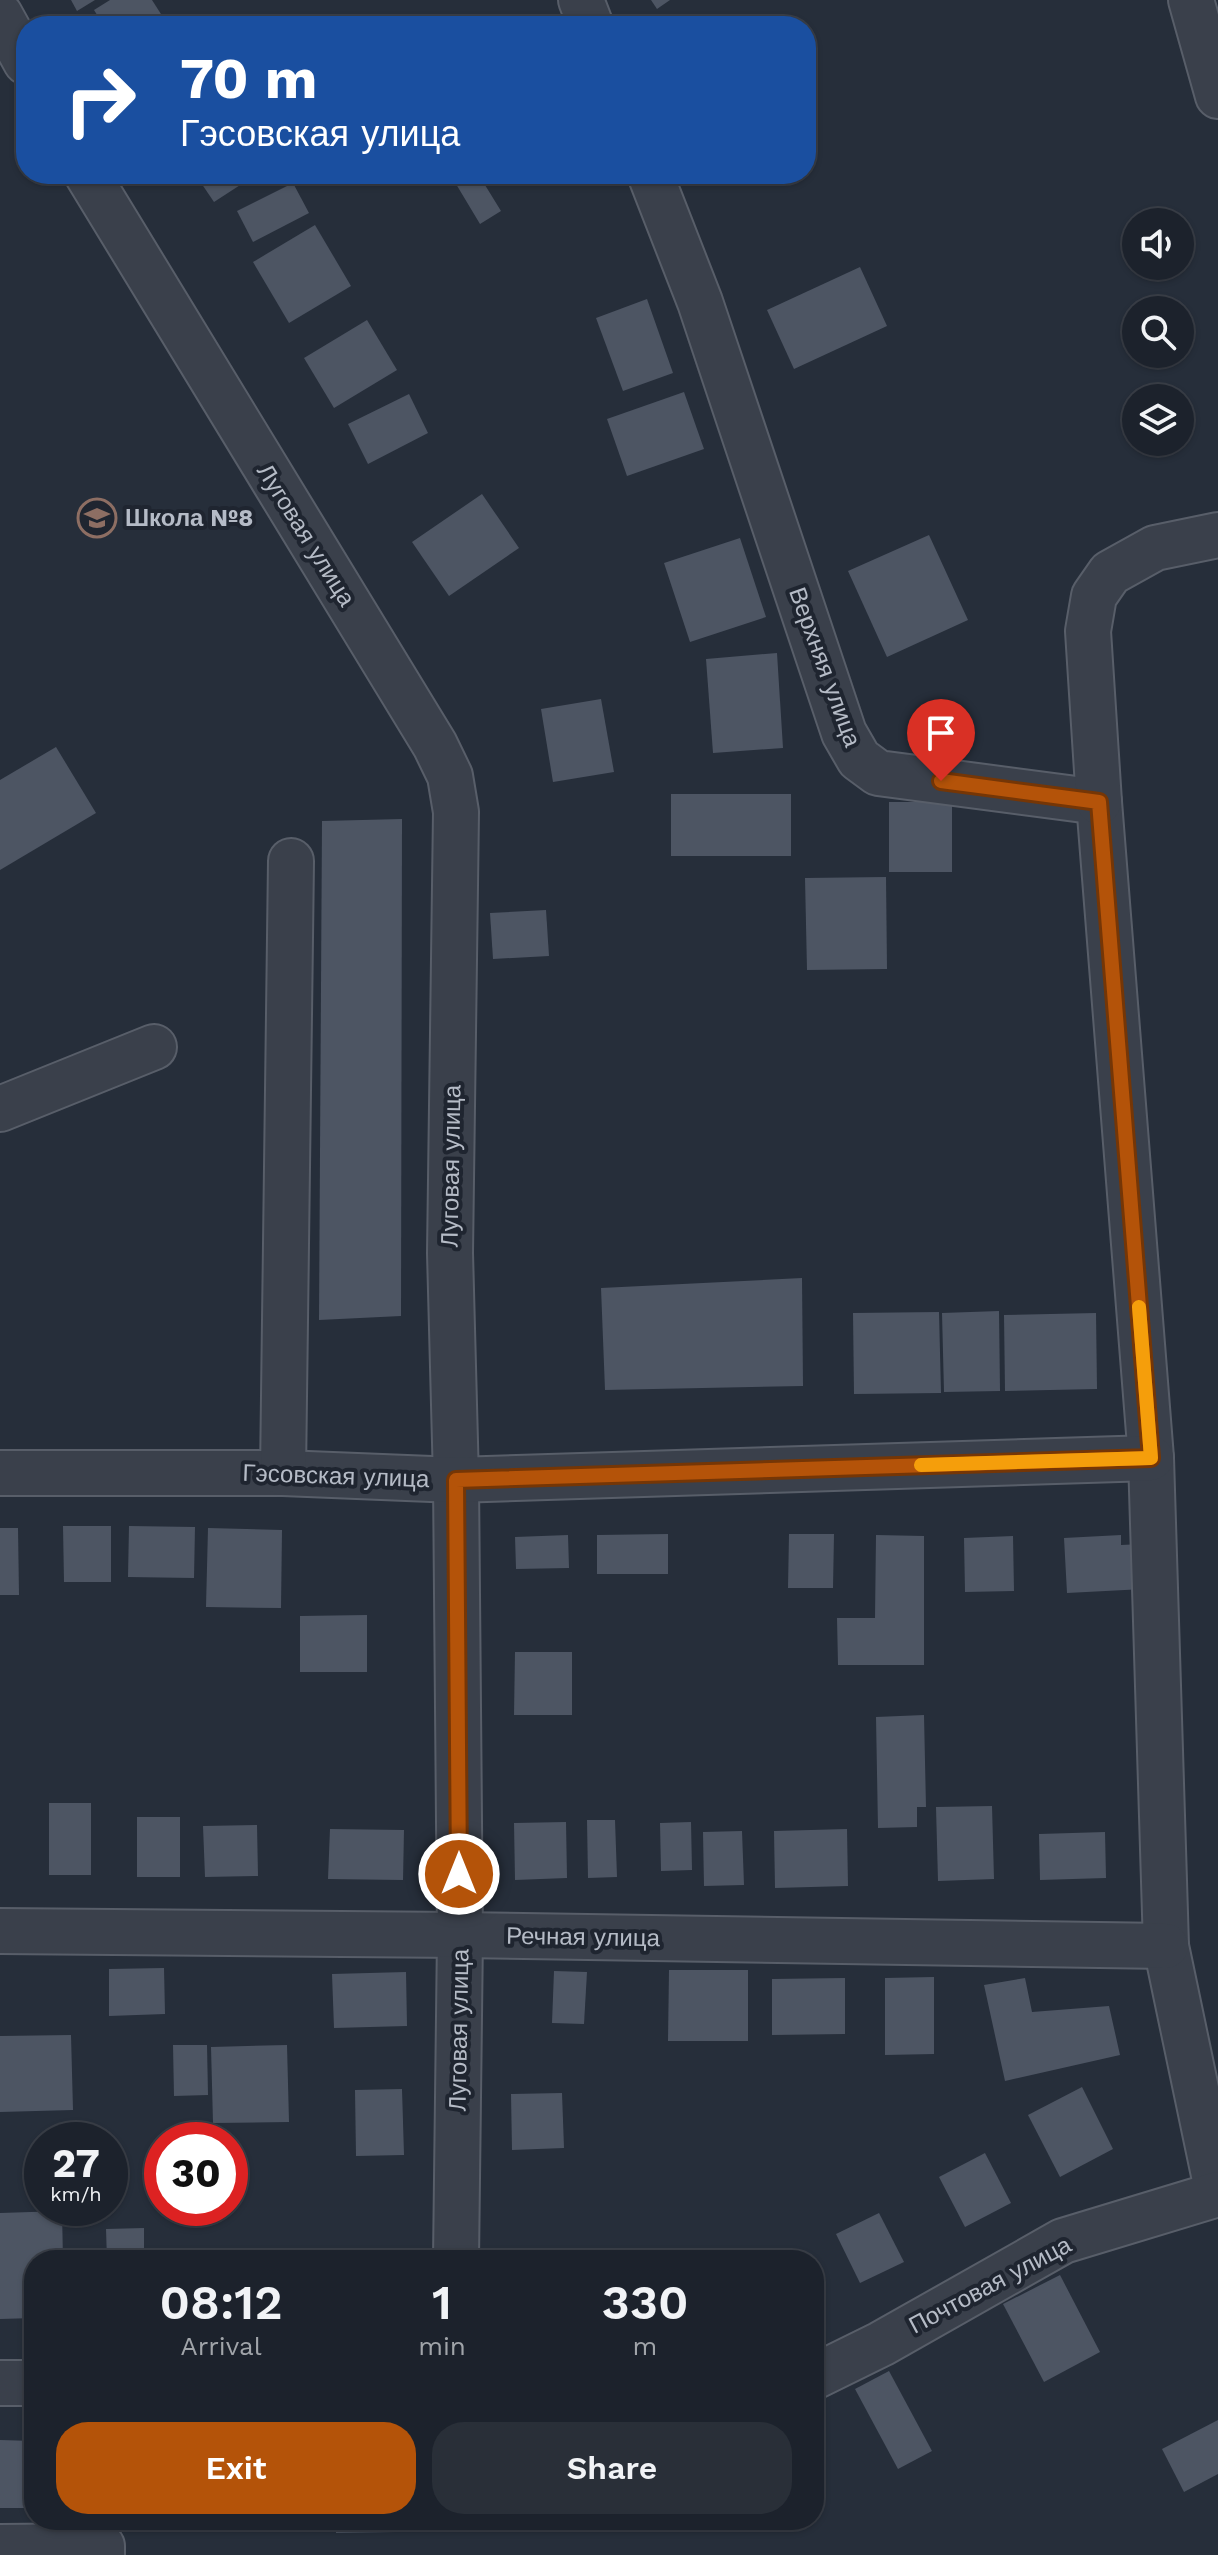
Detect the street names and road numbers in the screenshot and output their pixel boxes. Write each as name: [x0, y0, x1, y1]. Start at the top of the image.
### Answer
street label: Луговая улица: [251, 459, 361, 612]
street label: Верхняя улица: [783, 583, 867, 751]
street label: Луговая улица: [436, 1084, 466, 1248]
street label: Гэсовская улица: [242, 1459, 431, 1493]
street label: Речная улица: [506, 1922, 661, 1952]
street label: Луговая улица: [444, 1948, 474, 2112]
street label: Почтовая улица: [904, 2230, 1076, 2340]

